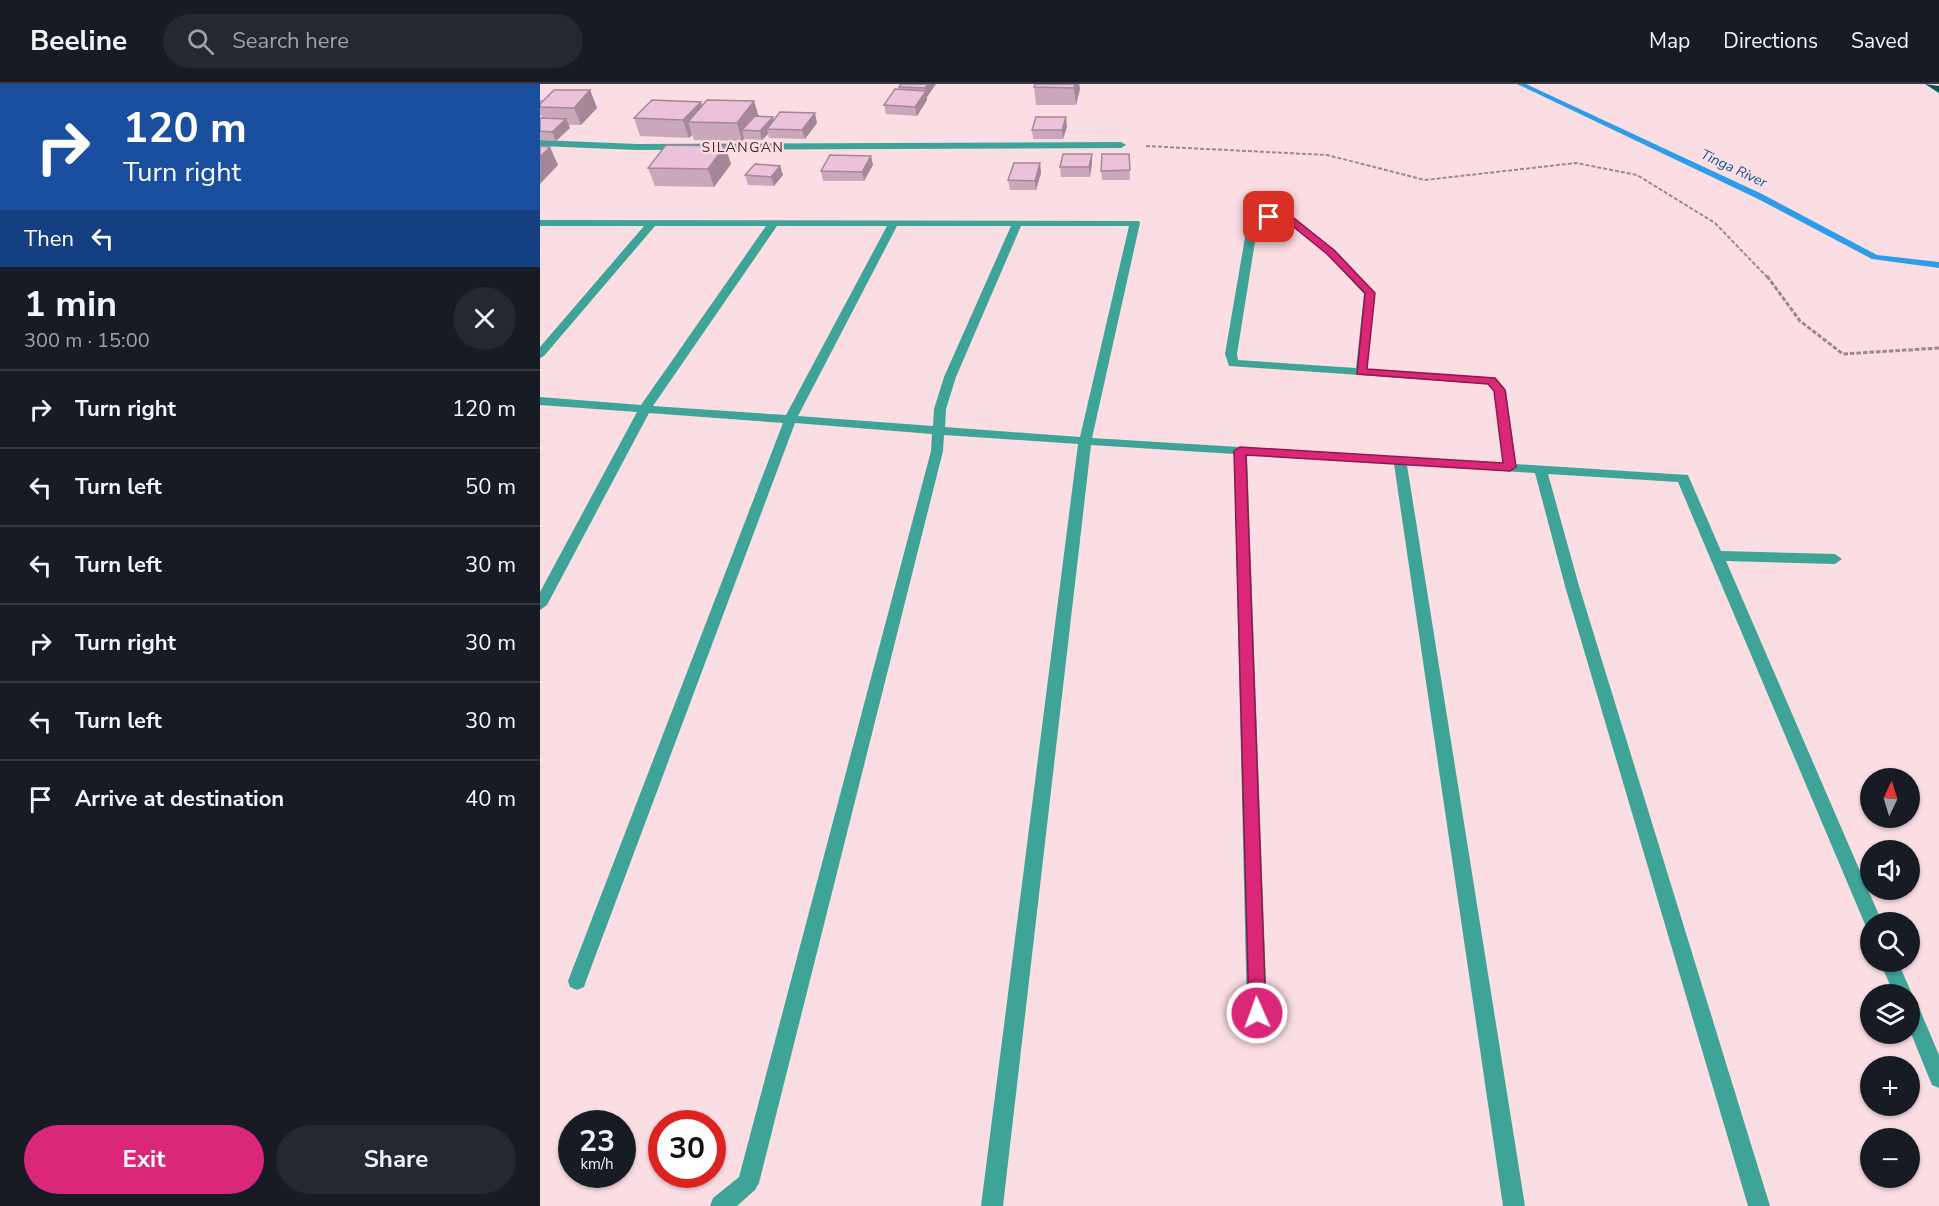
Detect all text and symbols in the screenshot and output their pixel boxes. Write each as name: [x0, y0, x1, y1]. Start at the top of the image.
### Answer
search box: [163, 14, 583, 68]
text: Beeline: [30, 22, 127, 60]
icon: search: [184, 25, 217, 58]
text: Search here: [232, 26, 349, 56]
text: Map: [1649, 27, 1690, 55]
text: Directions: [1723, 27, 1818, 55]
text: Saved: [1851, 27, 1909, 55]
text: 120 m: [123, 100, 247, 157]
icon: right: [24, 108, 102, 186]
district label: SILANGAN: [702, 138, 784, 157]
water label: Tinga River: [1698, 145, 1771, 192]
text: Turn right: [123, 154, 241, 191]
pin: [1243, 191, 1294, 242]
icon: arrive: [1252, 200, 1285, 233]
icon: left: [86, 222, 119, 255]
text: Then: [24, 224, 74, 254]
text: 1 min: [24, 280, 117, 329]
button: close: [453, 287, 516, 350]
text: 300 m · 15:00: [24, 327, 150, 354]
icon: right: [24, 393, 57, 426]
text: Turn right: [75, 394, 176, 424]
text: 120 m: [452, 394, 516, 424]
icon: left: [24, 471, 57, 504]
text: Turn left: [75, 472, 162, 502]
text: 50 m: [465, 472, 516, 502]
icon: left: [24, 549, 57, 582]
text: Turn left: [75, 550, 162, 580]
text: 30 m: [465, 550, 516, 580]
icon: right: [24, 627, 57, 660]
text: Turn right: [75, 628, 176, 658]
text: 30 m: [465, 628, 516, 658]
icon: left: [24, 705, 57, 738]
text: Turn left: [75, 706, 162, 736]
text: 30 m: [465, 706, 516, 736]
north arrow: [1860, 768, 1920, 828]
map controls: [1860, 768, 1920, 1188]
icon: arrive: [24, 783, 57, 816]
text: Arrive at destination: [75, 784, 284, 814]
text: 40 m: [465, 784, 516, 814]
button: sound: [1860, 840, 1920, 900]
button: search: [1860, 912, 1920, 972]
position arrow: [1225, 981, 1289, 1045]
button: layers: [1860, 984, 1920, 1044]
button: +: [1860, 1056, 1920, 1116]
speed limit sign: 30: [648, 1110, 726, 1188]
text: 23: [579, 1121, 615, 1162]
button: Exit: [24, 1125, 264, 1194]
button: Share: [276, 1125, 516, 1194]
button: −: [1860, 1128, 1920, 1188]
text: km/h: [580, 1154, 614, 1174]

